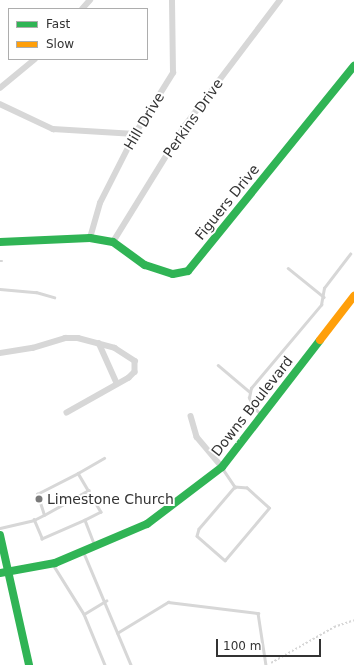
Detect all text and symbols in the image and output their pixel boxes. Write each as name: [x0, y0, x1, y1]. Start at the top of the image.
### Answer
legend: [8, 8, 148, 60]
text: Fast: [46, 17, 70, 31]
text: Slow: [46, 37, 74, 51]
street label: Perkins Drive: [160, 75, 226, 161]
street label: Hill Drive: [120, 89, 168, 153]
street label: Figuers Drive: [191, 161, 263, 243]
street label: Downs Boulevard: [208, 353, 296, 459]
place label: Limestone Church: [47, 491, 174, 507]
marker: Limestone Church: [34, 494, 44, 504]
scale bar: [218, 631, 323, 657]
text: 100 m: [223, 639, 261, 653]

